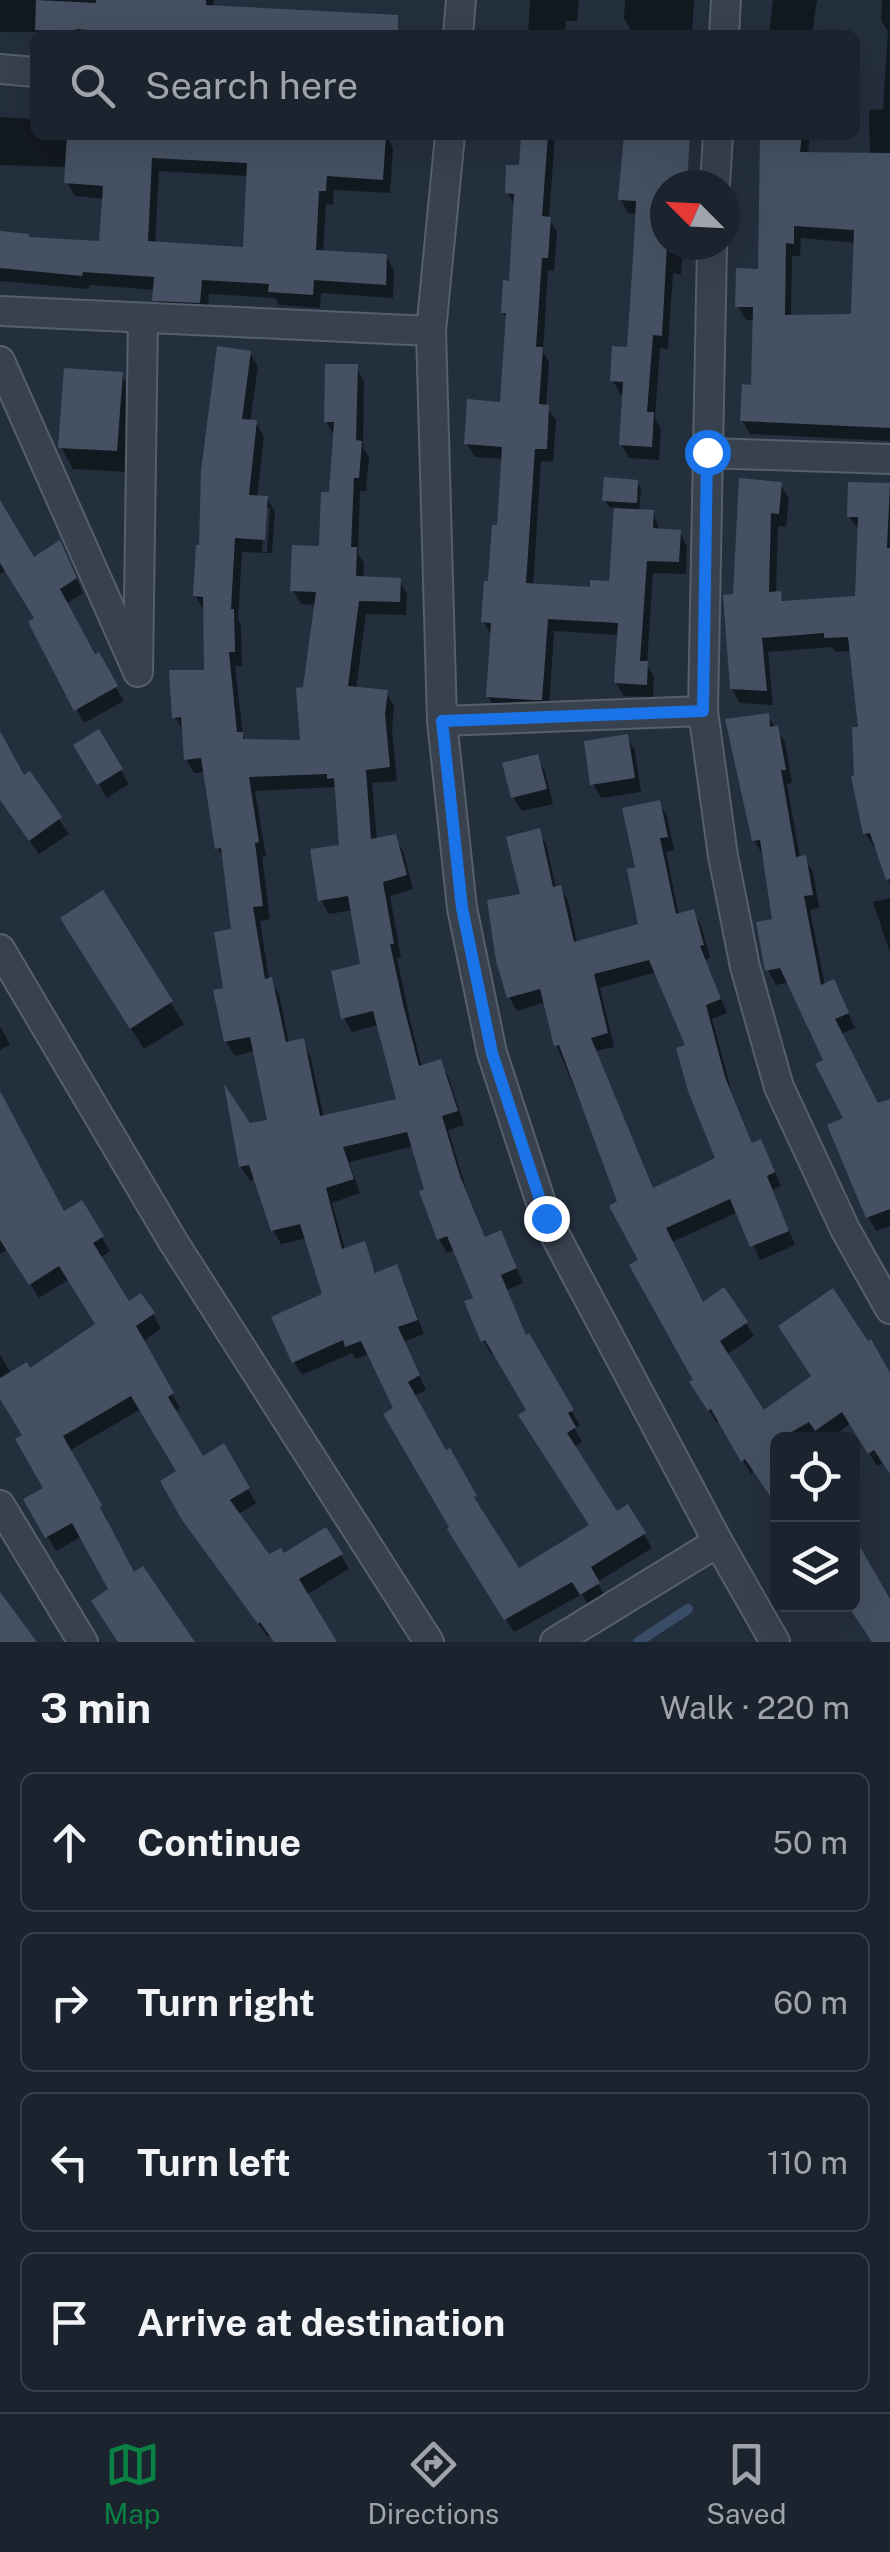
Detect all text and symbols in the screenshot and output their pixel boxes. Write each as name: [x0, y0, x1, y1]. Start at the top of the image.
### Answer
search box: [30, 30, 860, 140]
icon: search: [65, 58, 120, 113]
text: Search here: [145, 63, 358, 108]
north arrow: [650, 170, 740, 260]
route start: [685, 430, 731, 476]
route end: [524, 1196, 570, 1242]
map controls: [770, 1432, 860, 1612]
button: locate: [770, 1432, 860, 1522]
button: layers: [770, 1522, 860, 1612]
text: 3 min: [40, 1683, 151, 1732]
text: Walk · 220 m: [660, 1689, 850, 1726]
icon: ahead: [42, 1815, 97, 1870]
text: Continue: [137, 1820, 301, 1865]
text: 50 m: [772, 1824, 848, 1861]
icon: right: [42, 1975, 97, 2030]
text: Turn right: [137, 1980, 315, 2025]
text: 60 m: [773, 1984, 848, 2021]
icon: left: [42, 2135, 97, 2190]
text: Turn left: [137, 2140, 291, 2185]
text: 110 m: [767, 2144, 848, 2181]
icon: arrive: [42, 2295, 97, 2350]
text: Arrive at destination: [137, 2300, 505, 2345]
tab: Map: [104, 2437, 160, 2530]
tab: Directions: [368, 2437, 499, 2530]
tab: Saved: [706, 2437, 786, 2530]

